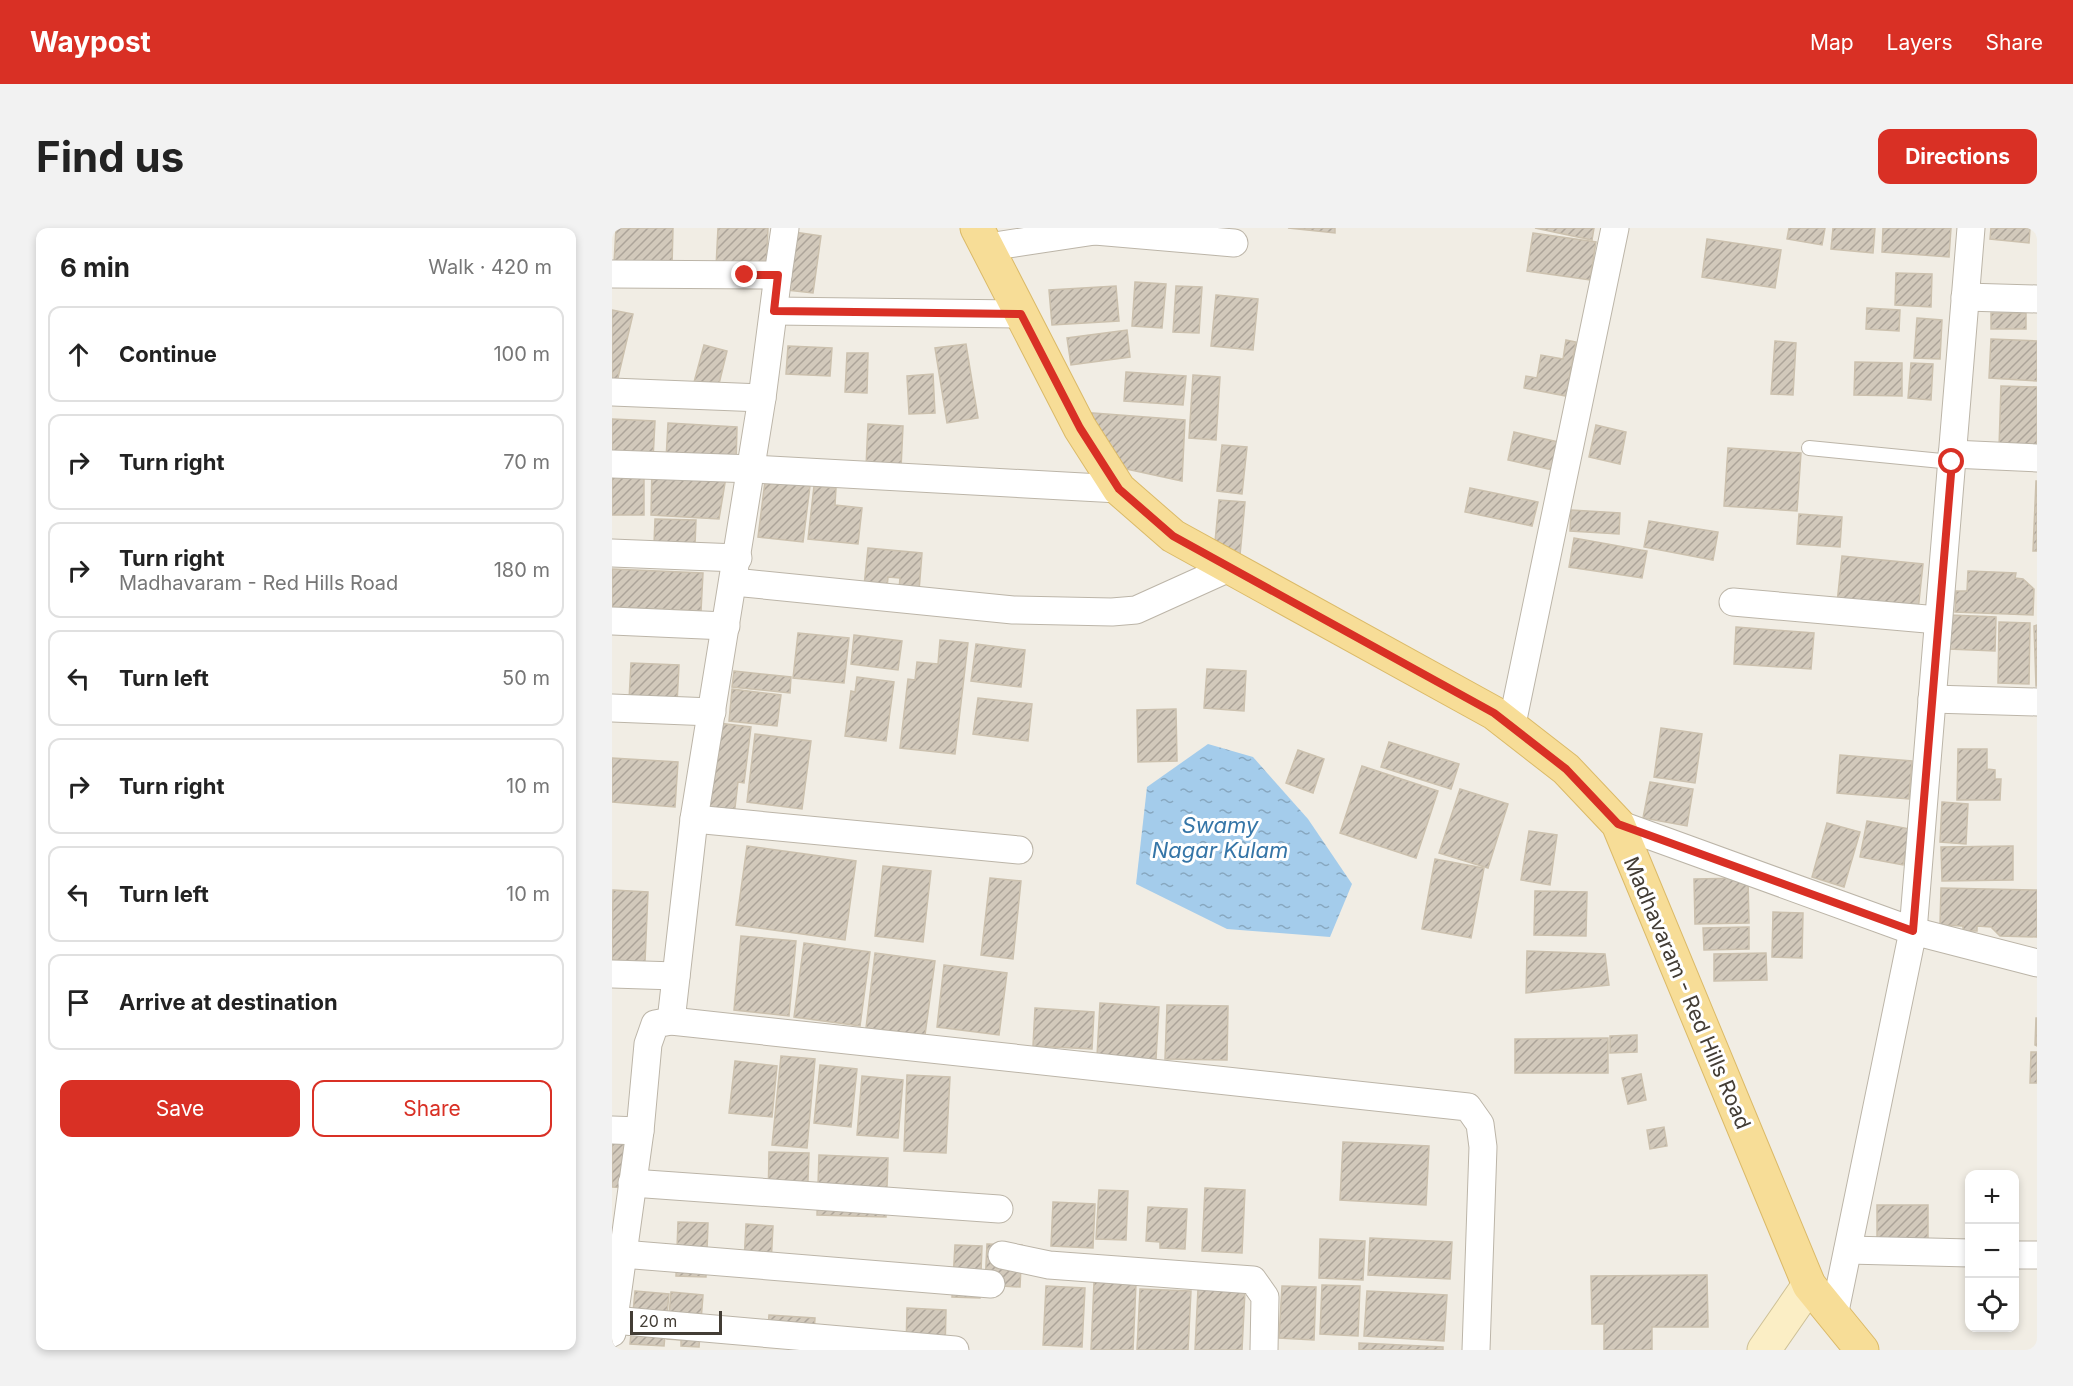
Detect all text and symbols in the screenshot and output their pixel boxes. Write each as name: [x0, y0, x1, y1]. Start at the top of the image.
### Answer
text: Waypost: [30, 25, 151, 59]
text: Map: [1810, 30, 1854, 55]
text: Layers: [1887, 30, 1953, 55]
text: Share: [1986, 30, 2043, 55]
button: Directions: [1878, 129, 2037, 184]
text: Find us: [36, 131, 184, 182]
text: 6 min: [60, 252, 130, 283]
text: Walk · 420 m: [428, 255, 552, 279]
route end: [731, 261, 757, 287]
icon: ahead: [62, 338, 95, 371]
text: Continue: [119, 341, 217, 367]
text: 100 m: [493, 342, 550, 366]
icon: right: [62, 446, 95, 479]
route start: [1938, 448, 1964, 474]
text: Turn right: [119, 449, 225, 475]
text: 70 m: [503, 450, 550, 474]
text: Turn right: [119, 545, 225, 571]
icon: right: [62, 554, 95, 587]
text: 180 m: [494, 558, 550, 582]
text: Madhavaram - Red Hills Road: [119, 571, 398, 595]
icon: left: [62, 662, 95, 695]
text: Turn left: [119, 665, 209, 691]
text: 50 m: [502, 666, 550, 690]
icon: right: [62, 770, 95, 803]
text: Turn right: [119, 773, 225, 799]
text: 10 m: [506, 774, 550, 798]
water label: Swamy Nagar Kulam: [1152, 812, 1288, 863]
street label: Madhavaram - Red Hills Road: [1619, 853, 1756, 1133]
icon: left: [62, 878, 95, 911]
text: Turn left: [119, 881, 209, 907]
text: 10 m: [506, 882, 550, 906]
icon: arrive: [62, 986, 95, 1019]
text: Arrive at destination: [119, 989, 338, 1015]
button: Save: [60, 1080, 300, 1137]
button: Share: [312, 1080, 552, 1137]
map controls: [1965, 1170, 2019, 1332]
button: +: [1965, 1170, 2019, 1224]
button: −: [1965, 1224, 2019, 1278]
button: locate: [1965, 1278, 2019, 1332]
scale bar: [630, 1308, 722, 1336]
text: 20 m: [639, 1311, 677, 1331]

